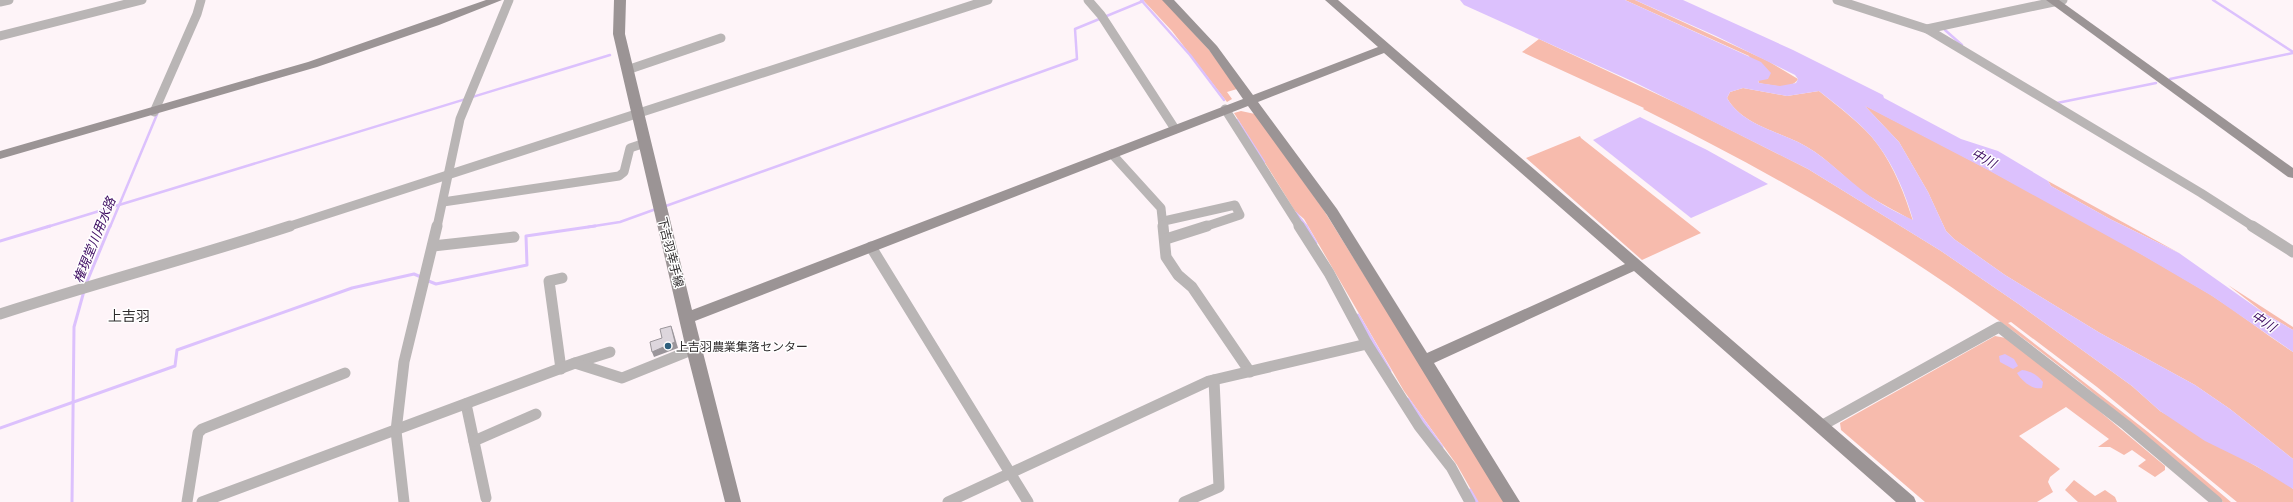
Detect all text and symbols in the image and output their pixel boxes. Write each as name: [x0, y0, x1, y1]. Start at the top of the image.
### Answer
water label: 中川: [1968, 143, 2002, 174]
water label: 権現堂川用水路: [68, 193, 121, 286]
street label: 下吉羽幸手線: [653, 215, 689, 289]
district label: 上吉羽: [108, 305, 150, 326]
water label: 中川: [2248, 306, 2282, 338]
place label: 上吉羽農業集落センター: [676, 337, 808, 356]
marker: 上吉羽農業集落センター: [663, 341, 673, 351]

